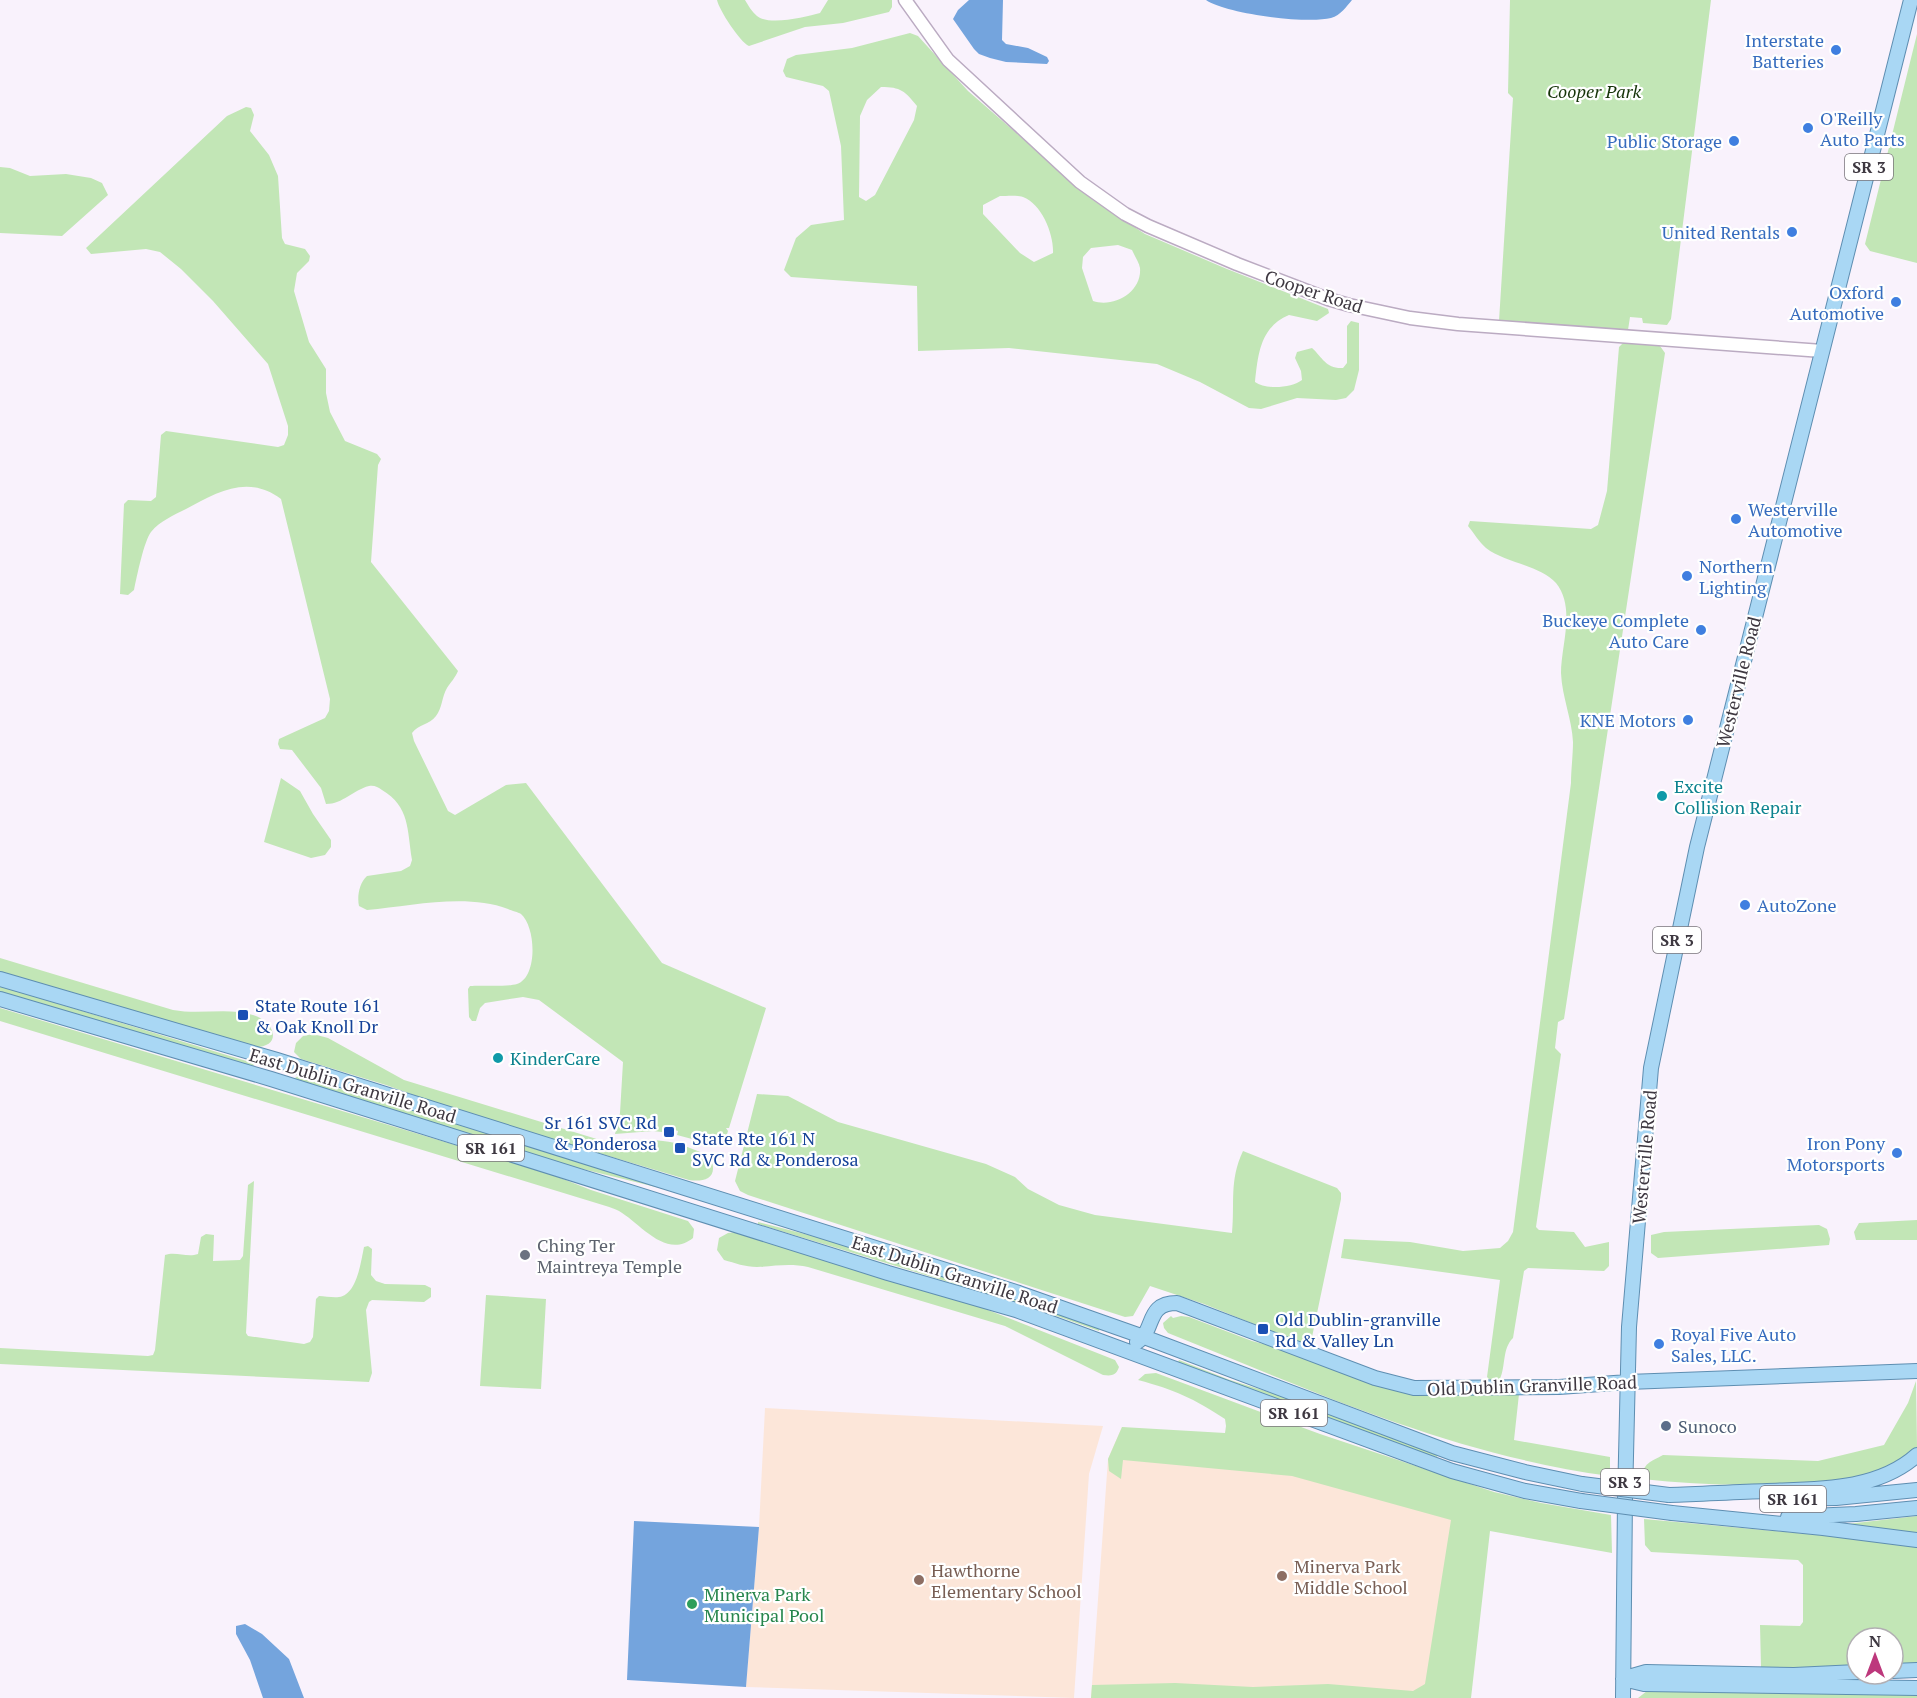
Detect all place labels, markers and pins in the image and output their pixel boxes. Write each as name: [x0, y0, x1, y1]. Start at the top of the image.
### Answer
place label: Interstate Batteries: [1745, 28, 1824, 73]
marker: Interstate Batteries: [1829, 43, 1843, 57]
place label: O'Reilly Auto Parts: [1820, 106, 1905, 151]
marker: O'Reilly Auto Parts: [1801, 121, 1815, 135]
place label: Public Storage: [1607, 129, 1722, 153]
marker: Public Storage: [1727, 134, 1741, 148]
place label: United Rentals: [1662, 220, 1780, 244]
marker: United Rentals: [1785, 225, 1799, 239]
place label: Oxford Automotive: [1790, 280, 1884, 325]
marker: Oxford Automotive: [1889, 295, 1903, 309]
place label: Westerville Automotive: [1748, 497, 1843, 542]
marker: Westerville Automotive: [1729, 512, 1743, 526]
place label: Northern Lighting: [1699, 554, 1773, 599]
marker: Northern Lighting: [1680, 569, 1694, 583]
place label: Buckeye Complete Auto Care: [1542, 608, 1689, 653]
marker: Buckeye Complete Auto Care: [1694, 623, 1708, 637]
place label: KNE Motors: [1580, 708, 1676, 732]
marker: KNE Motors: [1681, 713, 1695, 727]
place label: Excite Collision Repair: [1674, 774, 1801, 819]
marker: Excite Collision Repair: [1655, 789, 1669, 803]
place label: AutoZone: [1757, 893, 1837, 917]
marker: AutoZone: [1738, 898, 1752, 912]
place label: State Route 161 & Oak Knoll Dr: [255, 993, 381, 1038]
marker: State Route 161 & Oak Knoll Dr: [236, 1008, 250, 1022]
place label: KinderCare: [510, 1046, 600, 1070]
marker: KinderCare: [491, 1051, 505, 1065]
place label: Sr 161 SVC Rd & Ponderosa: [544, 1110, 657, 1155]
marker: Sr 161 SVC Rd & Ponderosa: [662, 1125, 676, 1139]
place label: State Rte 161 N SVC Rd & Ponderosa: [692, 1126, 859, 1171]
place label: Iron Pony Motorsports: [1787, 1131, 1886, 1176]
marker: State Rte 161 N SVC Rd & Ponderosa: [673, 1141, 687, 1155]
marker: Iron Pony Motorsports: [1890, 1146, 1904, 1160]
place label: Ching Ter Maintreya Temple: [537, 1233, 682, 1278]
marker: Ching Ter Maintreya Temple: [518, 1248, 532, 1262]
place label: Old Dublin-granville Rd & Valley Ln: [1275, 1307, 1441, 1352]
marker: Old Dublin-granville Rd & Valley Ln: [1256, 1322, 1270, 1336]
place label: Royal Five Auto Sales, LLC.: [1671, 1322, 1796, 1367]
marker: Royal Five Auto Sales, LLC.: [1652, 1337, 1666, 1351]
place label: Sunoco: [1678, 1414, 1737, 1438]
marker: Sunoco: [1659, 1419, 1673, 1433]
place label: Minerva Park Middle School: [1294, 1554, 1408, 1599]
place label: Hawthorne Elementary School: [931, 1558, 1082, 1603]
marker: Minerva Park Middle School: [1275, 1569, 1289, 1583]
marker: Hawthorne Elementary School: [912, 1573, 926, 1587]
place label: Minerva Park Municipal Pool: [704, 1582, 824, 1627]
marker: Minerva Park Municipal Pool: [685, 1597, 699, 1611]

